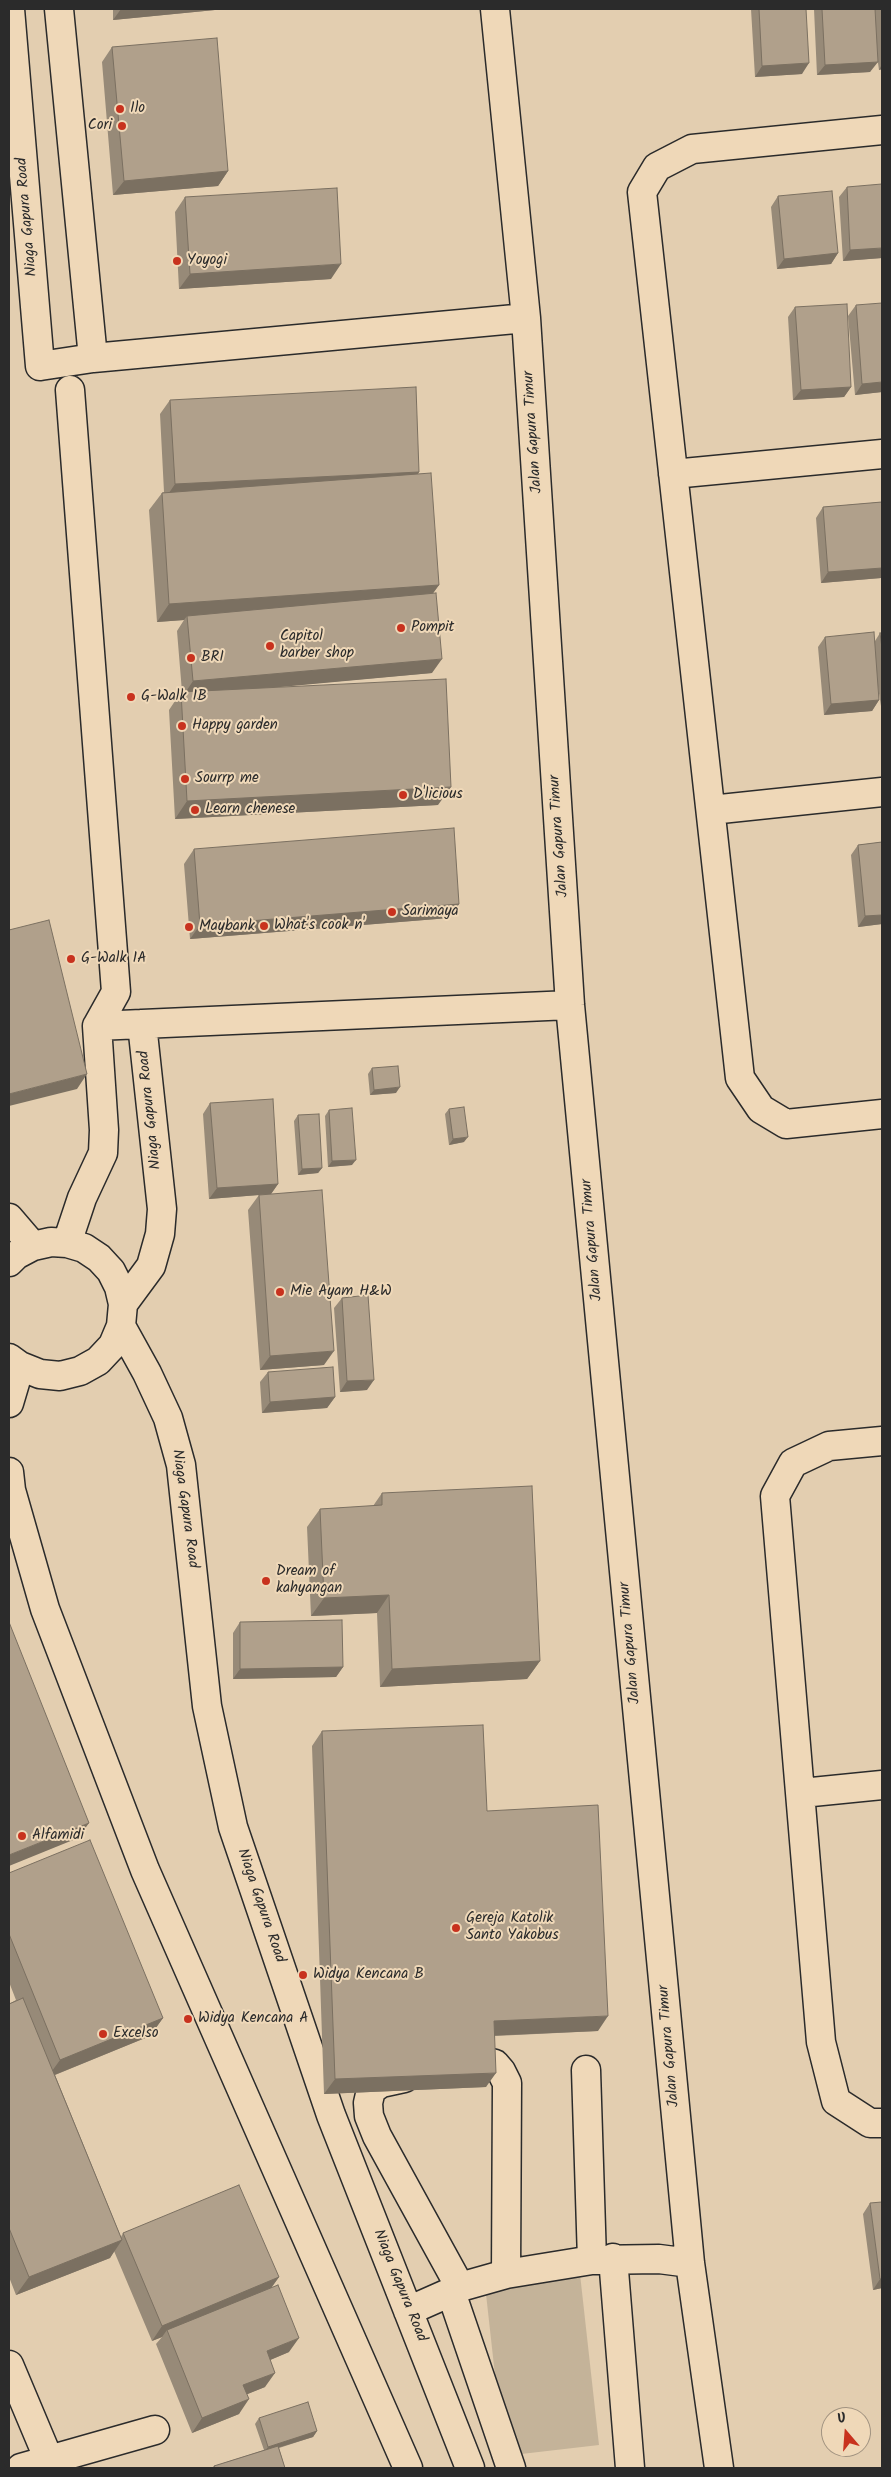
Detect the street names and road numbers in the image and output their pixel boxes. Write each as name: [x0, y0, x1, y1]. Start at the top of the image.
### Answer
street label: Niaga Gapura Road: [14, 157, 42, 277]
street label: Jalan Gapura Timur: [521, 370, 547, 494]
street label: Jalan Gapura Timur: [547, 774, 573, 898]
street label: Niaga Gapura Road: [136, 1050, 166, 1170]
street label: Jalan Gapura Timur: [579, 1178, 607, 1302]
street label: Niaga Gapura Road: [167, 1449, 201, 1569]
street label: Jalan Gapura Timur: [617, 1581, 645, 1705]
street label: Niaga Gapura Road: [232, 1847, 288, 1965]
street label: Jalan Gapura Timur: [656, 1984, 684, 2108]
street label: Niaga Gapura Road: [368, 2227, 430, 2345]

